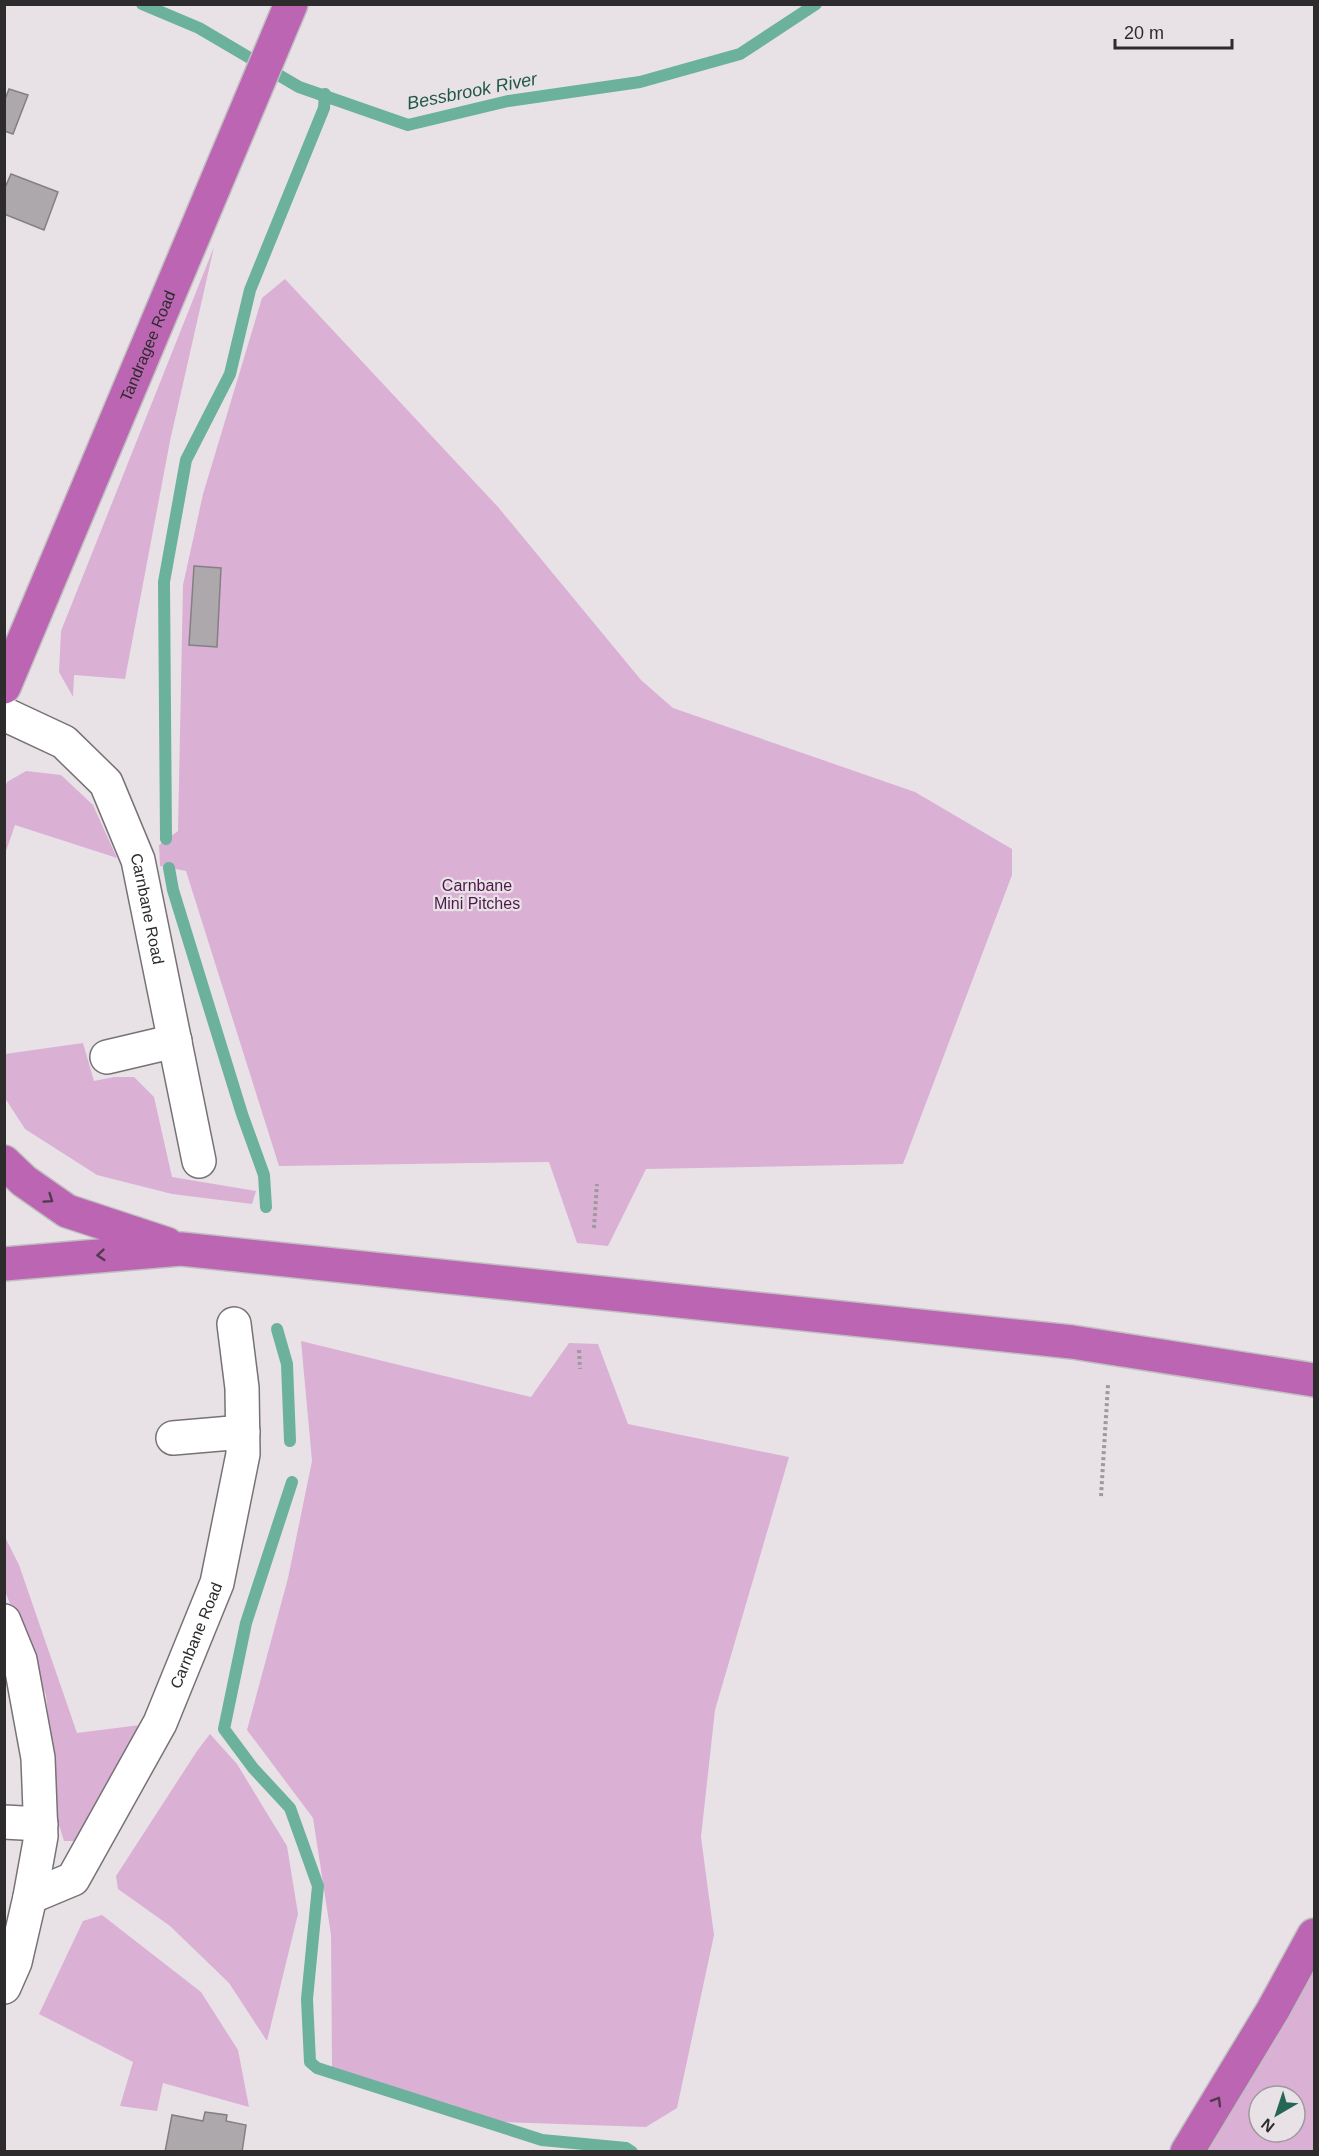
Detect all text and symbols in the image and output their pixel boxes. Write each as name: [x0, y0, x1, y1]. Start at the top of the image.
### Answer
scale bar: [1115, 12, 1232, 50]
text: 20 m: [1124, 23, 1164, 43]
water label: Bessbrook River: [405, 68, 540, 113]
street label: Tandragee Road: [117, 288, 179, 404]
street label: Carnbane Road: [127, 851, 167, 966]
park label: Carnbane Mini Pitches: [434, 877, 520, 912]
one-way arrow: [43, 1192, 54, 1203]
one-way arrow: [97, 1248, 106, 1261]
street label: Carnbane Road: [167, 1580, 225, 1691]
north arrow: [1247, 2084, 1307, 2144]
one-way arrow: [1210, 2097, 1221, 2108]
text: N: [1258, 2115, 1278, 2136]

